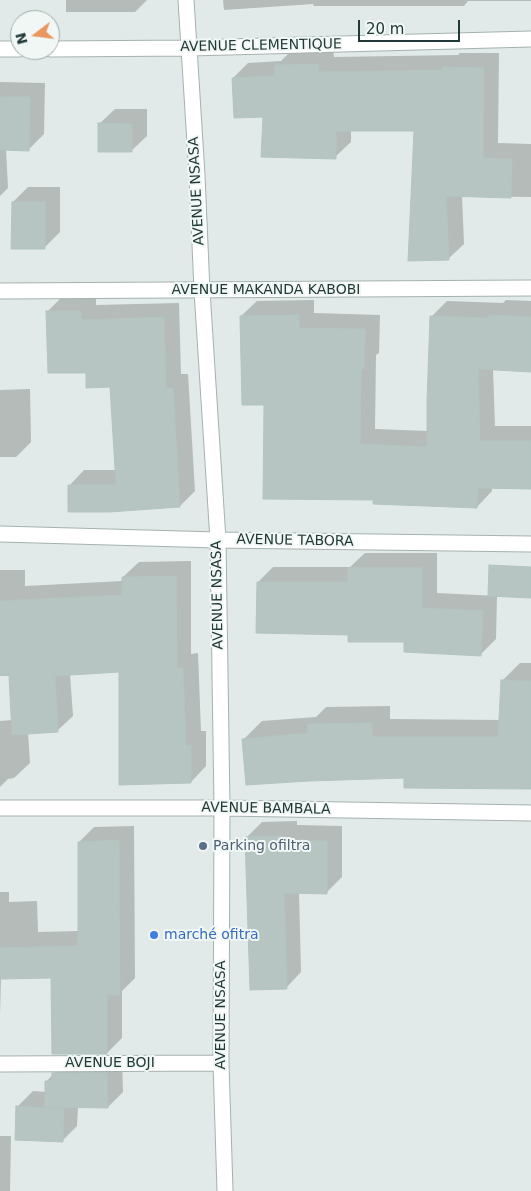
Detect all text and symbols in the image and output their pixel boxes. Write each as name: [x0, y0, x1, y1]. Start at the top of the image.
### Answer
north arrow: [10, 10, 60, 60]
scale bar: [361, 10, 464, 42]
text: 20 m: [366, 20, 404, 38]
text: N: [12, 31, 31, 46]
street label: AVENUE CLEMENTIQUE: [180, 36, 342, 56]
street label: AVENUE NSASA: [186, 136, 208, 246]
street label: AVENUE MAKANDA KABOBI: [172, 282, 360, 298]
street label: AVENUE TABORA: [236, 532, 354, 550]
street label: AVENUE NSASA: [209, 540, 227, 650]
street label: AVENUE BAMBALA: [201, 799, 331, 819]
place label: Parking ofiltra: [213, 838, 310, 854]
marker: Parking ofiltra: [197, 840, 209, 852]
place label: marché ofitra: [164, 927, 259, 943]
marker: marché ofitra: [148, 929, 160, 941]
street label: AVENUE NSASA: [213, 960, 229, 1070]
street label: AVENUE BOJI: [65, 1055, 155, 1071]

